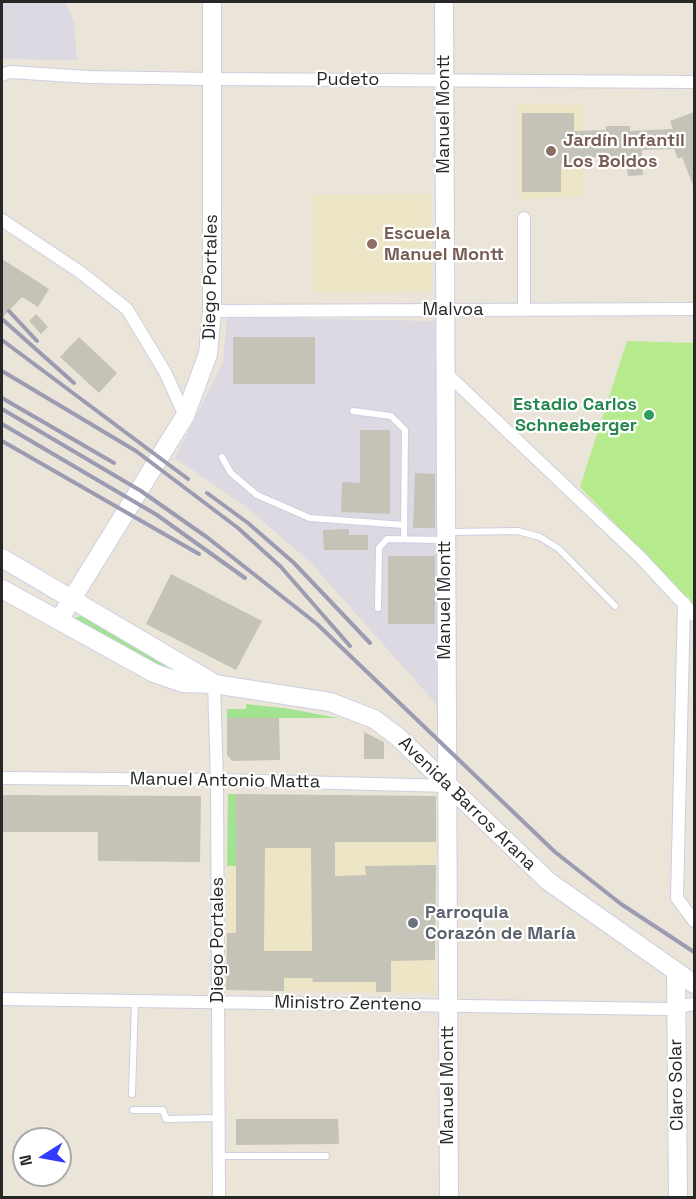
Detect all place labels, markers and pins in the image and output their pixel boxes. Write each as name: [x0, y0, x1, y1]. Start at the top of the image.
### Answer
place label: Jardín Infantil Los Boldos: [563, 130, 685, 172]
marker: Jardín Infantil Los Boldos: [544, 144, 558, 158]
place label: Escuela Manuel Montt: [384, 223, 504, 266]
marker: Escuela Manuel Montt: [365, 237, 379, 251]
place label: Estadio Carlos Schneeberger: [513, 394, 637, 436]
marker: Estadio Carlos Schneeberger: [642, 408, 656, 422]
place label: Parroquia Corazón de María: [425, 902, 576, 944]
marker: Parroquia Corazón de María: [406, 916, 420, 930]

